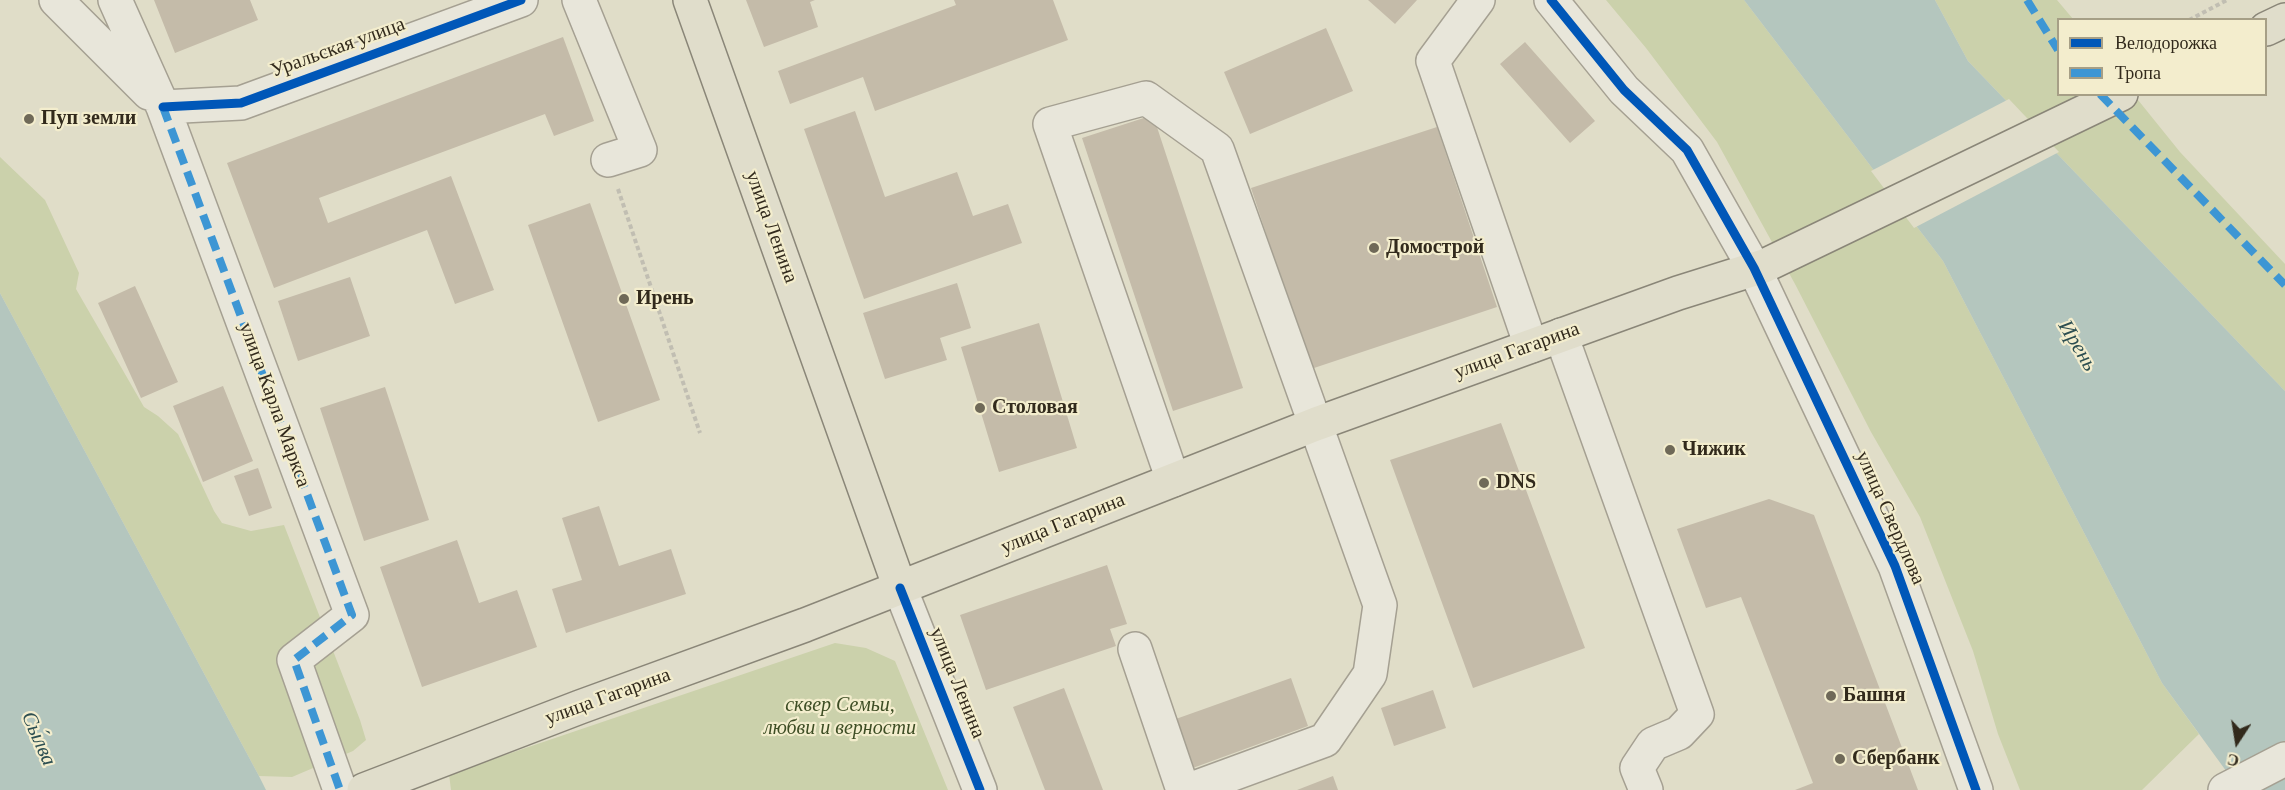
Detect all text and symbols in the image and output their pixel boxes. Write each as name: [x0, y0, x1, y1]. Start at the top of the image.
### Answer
street label: Уральская улица: [268, 13, 408, 83]
legend: [2057, 18, 2267, 96]
text: Велодорожка: [2115, 33, 2217, 53]
text: Тропа: [2115, 63, 2161, 83]
place label: Пуп земли: [41, 107, 136, 131]
marker: Пуп земли: [22, 112, 36, 126]
street label: улица Ленина: [740, 168, 802, 286]
place label: Домострой: [1386, 236, 1484, 260]
marker: Домострой: [1367, 241, 1381, 255]
place label: Ирень: [636, 287, 694, 311]
marker: Ирень: [617, 292, 631, 306]
water label: Ирень: [2052, 316, 2102, 376]
street label: улица Гагарина: [1451, 317, 1583, 385]
street label: улица Карла Маркса: [233, 319, 315, 491]
place label: Столовая: [992, 396, 1078, 420]
marker: Столовая: [973, 401, 987, 415]
place label: Чижик: [1682, 438, 1746, 462]
marker: Чижик: [1663, 443, 1677, 457]
street label: улица Свердлова: [1850, 447, 1930, 589]
place label: DNS: [1496, 471, 1536, 495]
marker: DNS: [1477, 476, 1491, 490]
street label: улица Гагарина: [997, 488, 1129, 560]
street label: улица Ленина: [924, 624, 990, 742]
street label: улица Гагарина: [542, 663, 674, 731]
place label: Башня: [1843, 684, 1905, 708]
marker: Башня: [1824, 689, 1838, 703]
park label: сквер Семьи, любви и верности: [764, 694, 916, 741]
water label: Сы́лва: [15, 708, 61, 770]
north arrow: [2207, 712, 2267, 772]
place label: Сбербанк: [1852, 747, 1939, 771]
text: С: [2226, 751, 2241, 770]
marker: Сбербанк: [1833, 752, 1847, 766]

